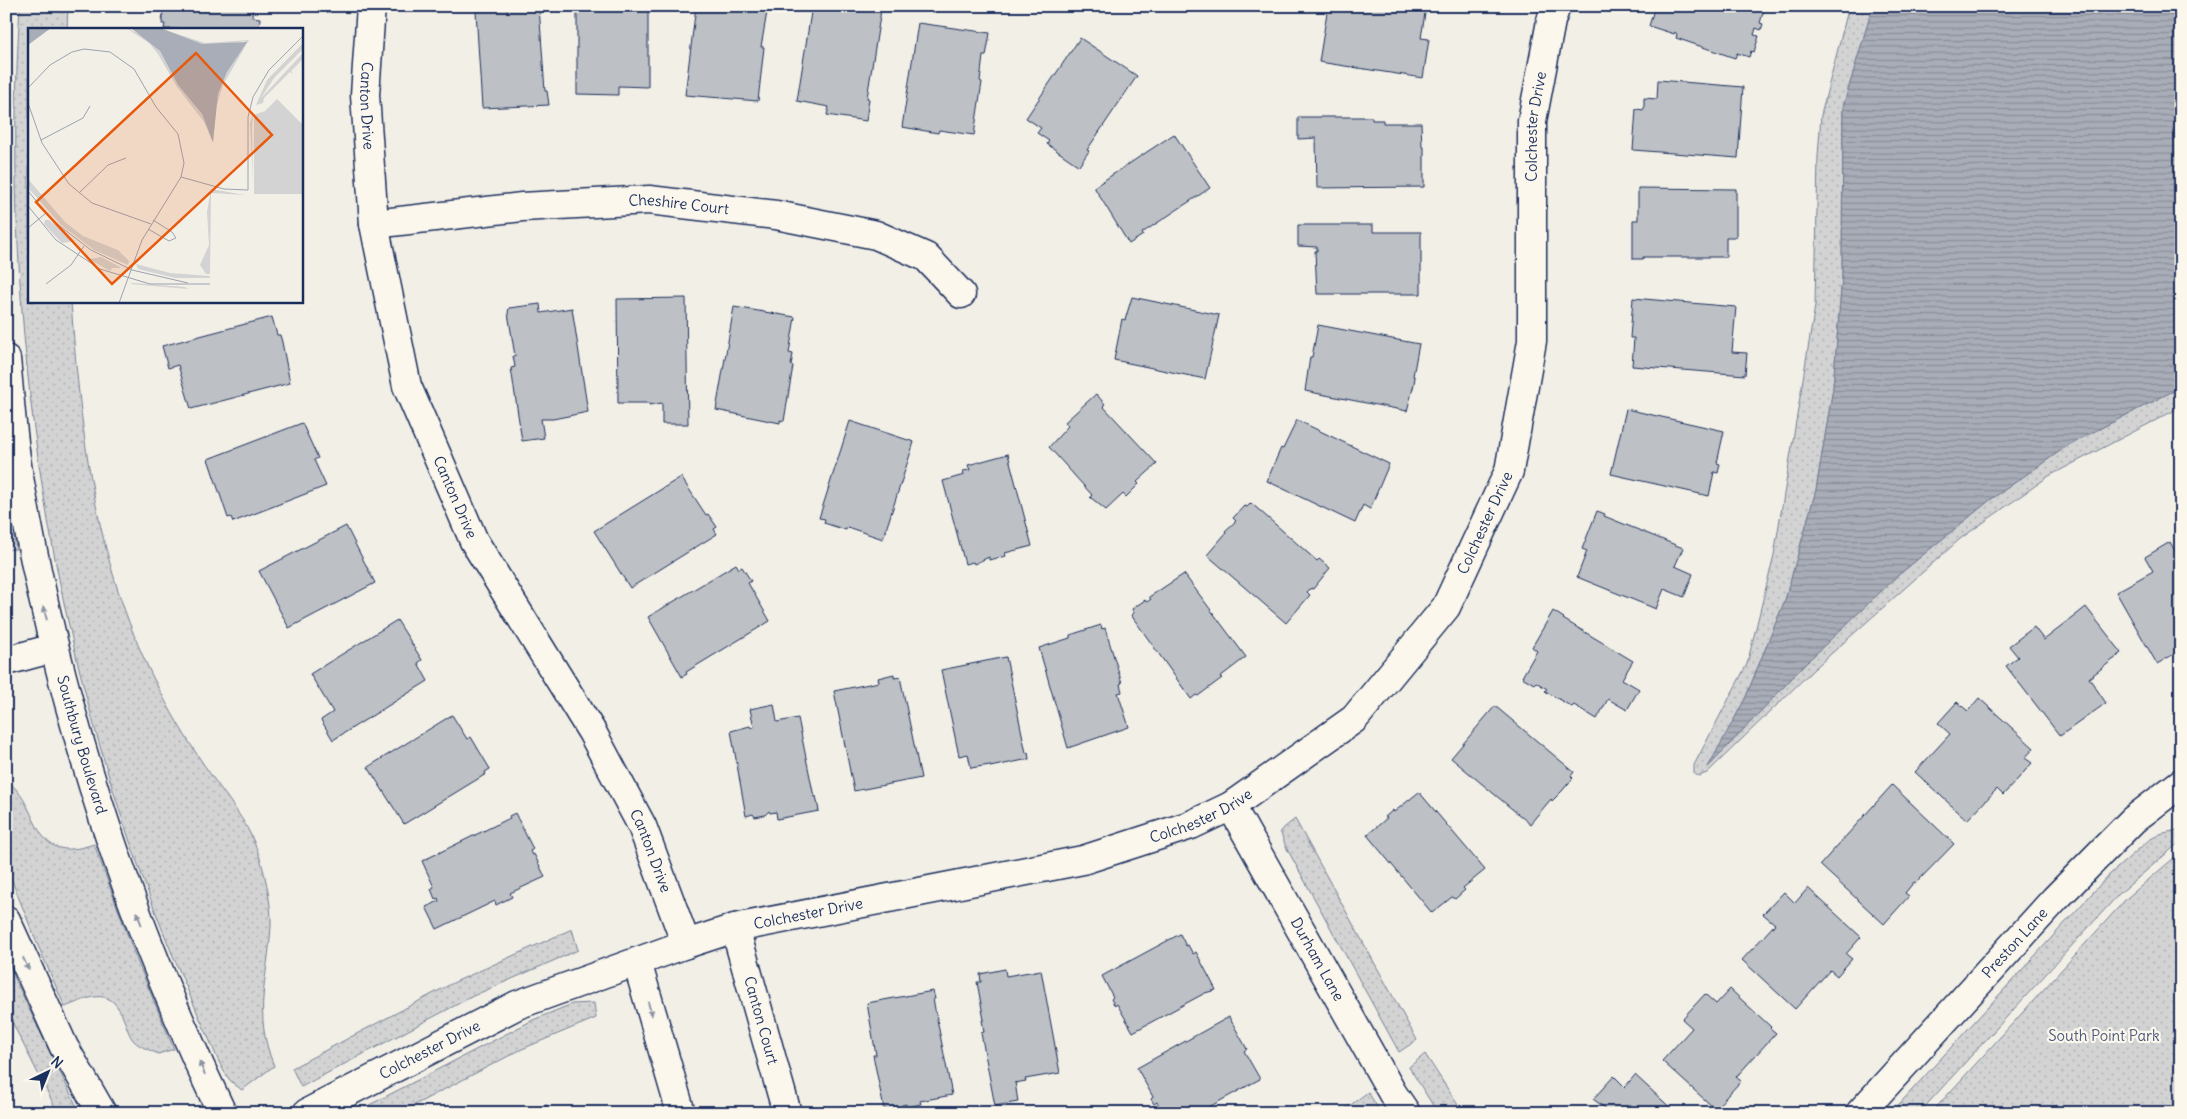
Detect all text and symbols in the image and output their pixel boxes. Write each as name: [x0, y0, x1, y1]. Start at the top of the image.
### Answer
inset map: [28, 28, 302, 302]
street label: Canton Drive: [356, 61, 379, 150]
street label: Colchester Drive: [1522, 70, 1550, 182]
street label: Cheshire Court: [628, 190, 730, 218]
street label: Canton Drive: [429, 453, 482, 541]
street label: Colchester Drive: [1453, 468, 1516, 577]
one-way arrow: [41, 605, 49, 620]
street label: Southbury Boulevard: [53, 673, 112, 817]
street label: Colchester Drive: [1147, 784, 1256, 847]
street label: Canton Drive: [626, 806, 676, 895]
street label: Colchester Drive: [752, 893, 864, 933]
street label: Preston Lane: [1978, 903, 2051, 982]
one-way arrow: [135, 911, 142, 926]
street label: Durham Lane: [1287, 914, 1349, 1004]
one-way arrow: [23, 957, 31, 971]
street label: Canton Court: [740, 974, 783, 1067]
one-way arrow: [647, 1001, 655, 1016]
street label: Colchester Drive: [376, 1016, 483, 1083]
park label: South Point Park: [2048, 1026, 2160, 1045]
north arrow: [22, 1046, 72, 1096]
text: N: [47, 1053, 67, 1072]
one-way arrow: [197, 1061, 205, 1075]

